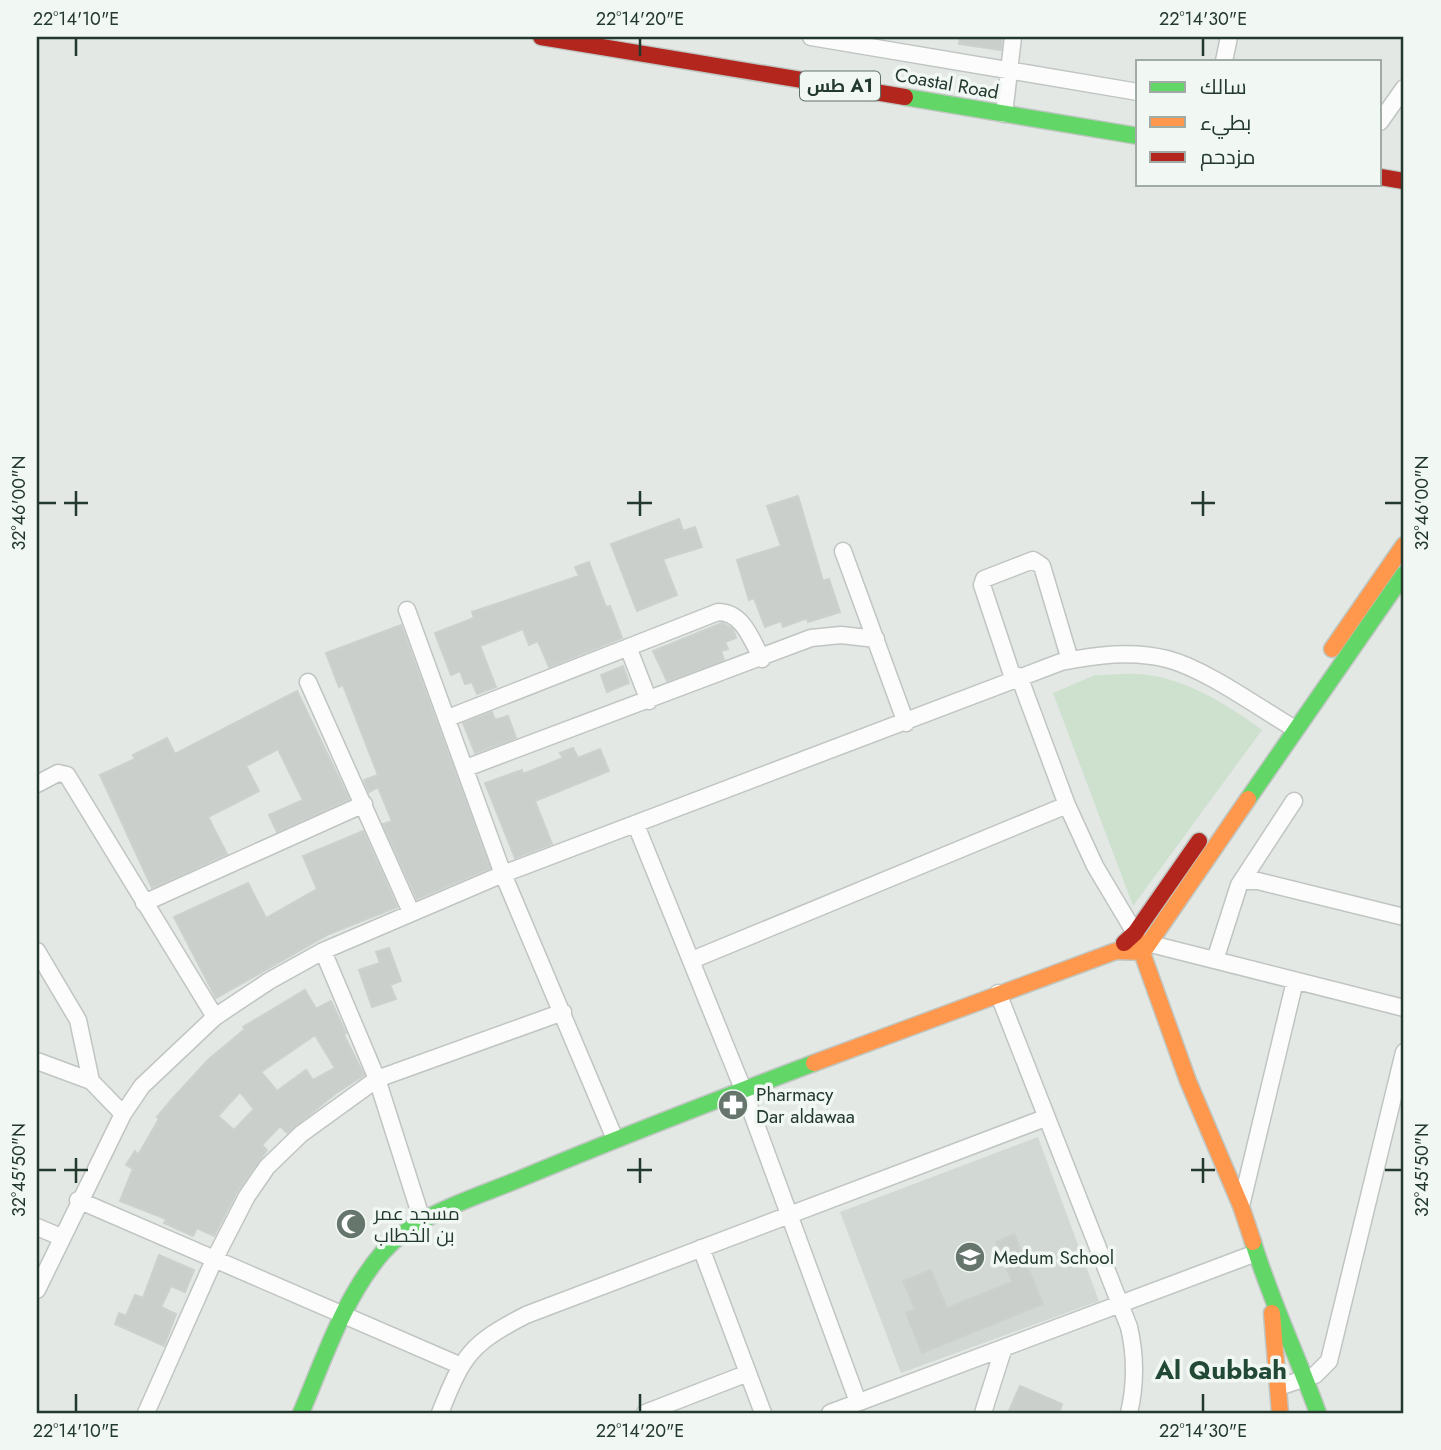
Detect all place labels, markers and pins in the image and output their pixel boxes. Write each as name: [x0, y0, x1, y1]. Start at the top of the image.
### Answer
place label: Pharmacy Dar aldawaa: [756, 1081, 855, 1130]
pharmacy icon: Pharmacy Dar aldawaa: [716, 1088, 750, 1122]
place label: مسجد عمر بن الخطاب: [373, 1200, 460, 1249]
mosque icon: مسجد عمر بن الخطاب: [334, 1207, 368, 1241]
school or university icon: Medum School: [953, 1240, 987, 1274]
place label: Medum School: [993, 1244, 1114, 1271]

